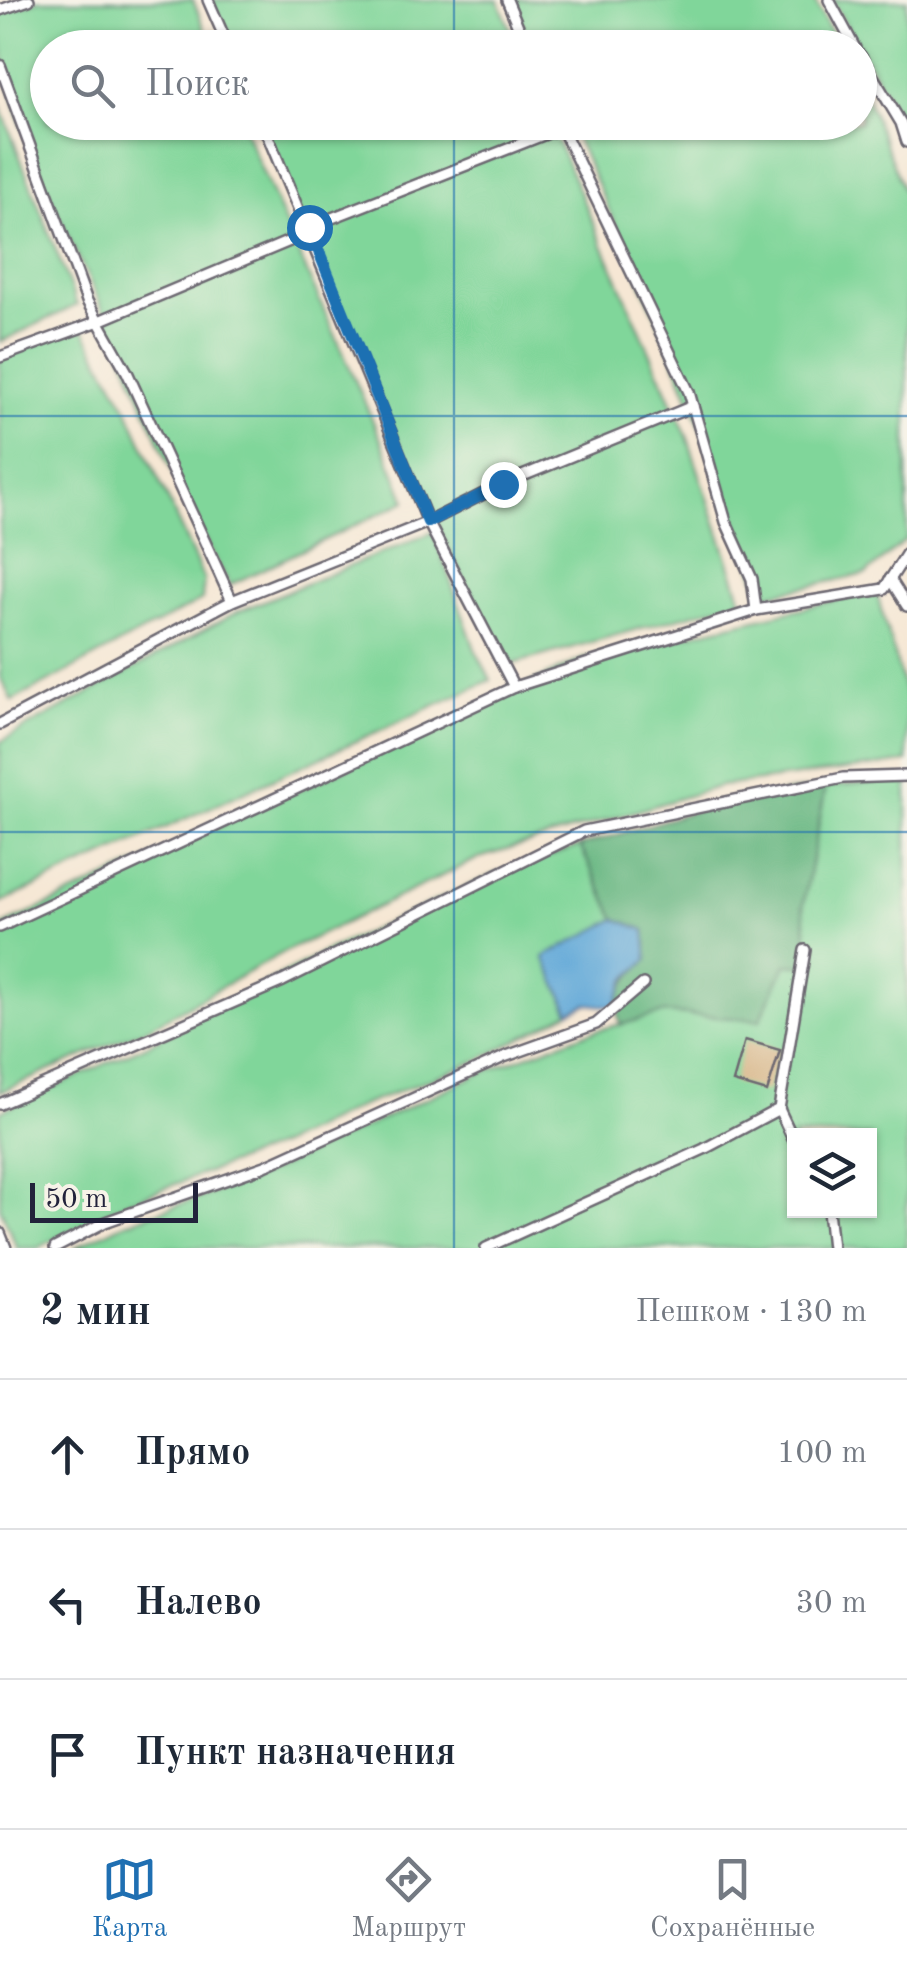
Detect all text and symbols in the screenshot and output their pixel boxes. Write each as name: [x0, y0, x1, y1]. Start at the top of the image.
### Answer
search box: [30, 30, 877, 140]
icon: search: [65, 58, 120, 113]
text: Поиск: [145, 66, 250, 104]
route start: [287, 205, 333, 251]
route end: [481, 462, 527, 508]
map controls: [787, 1128, 877, 1218]
button: layers: [787, 1128, 877, 1218]
scale bar: [30, 1178, 198, 1222]
text: 50 m: [45, 1186, 108, 1214]
text: 2 мин: [40, 1292, 151, 1334]
text: Пешком · 130 m: [635, 1297, 867, 1329]
icon: ahead: [40, 1427, 95, 1482]
text: Прямо: [135, 1435, 250, 1473]
text: 100 m: [777, 1438, 867, 1470]
icon: left: [40, 1577, 95, 1632]
text: Налево: [135, 1585, 262, 1623]
text: 30 m: [796, 1588, 867, 1620]
icon: arrive: [40, 1727, 95, 1782]
text: Пункт назначения: [135, 1735, 456, 1773]
tab: Карта: [92, 1852, 168, 1947]
tab: Маршрут: [351, 1852, 466, 1947]
tab: Сохранённые: [650, 1852, 815, 1947]

